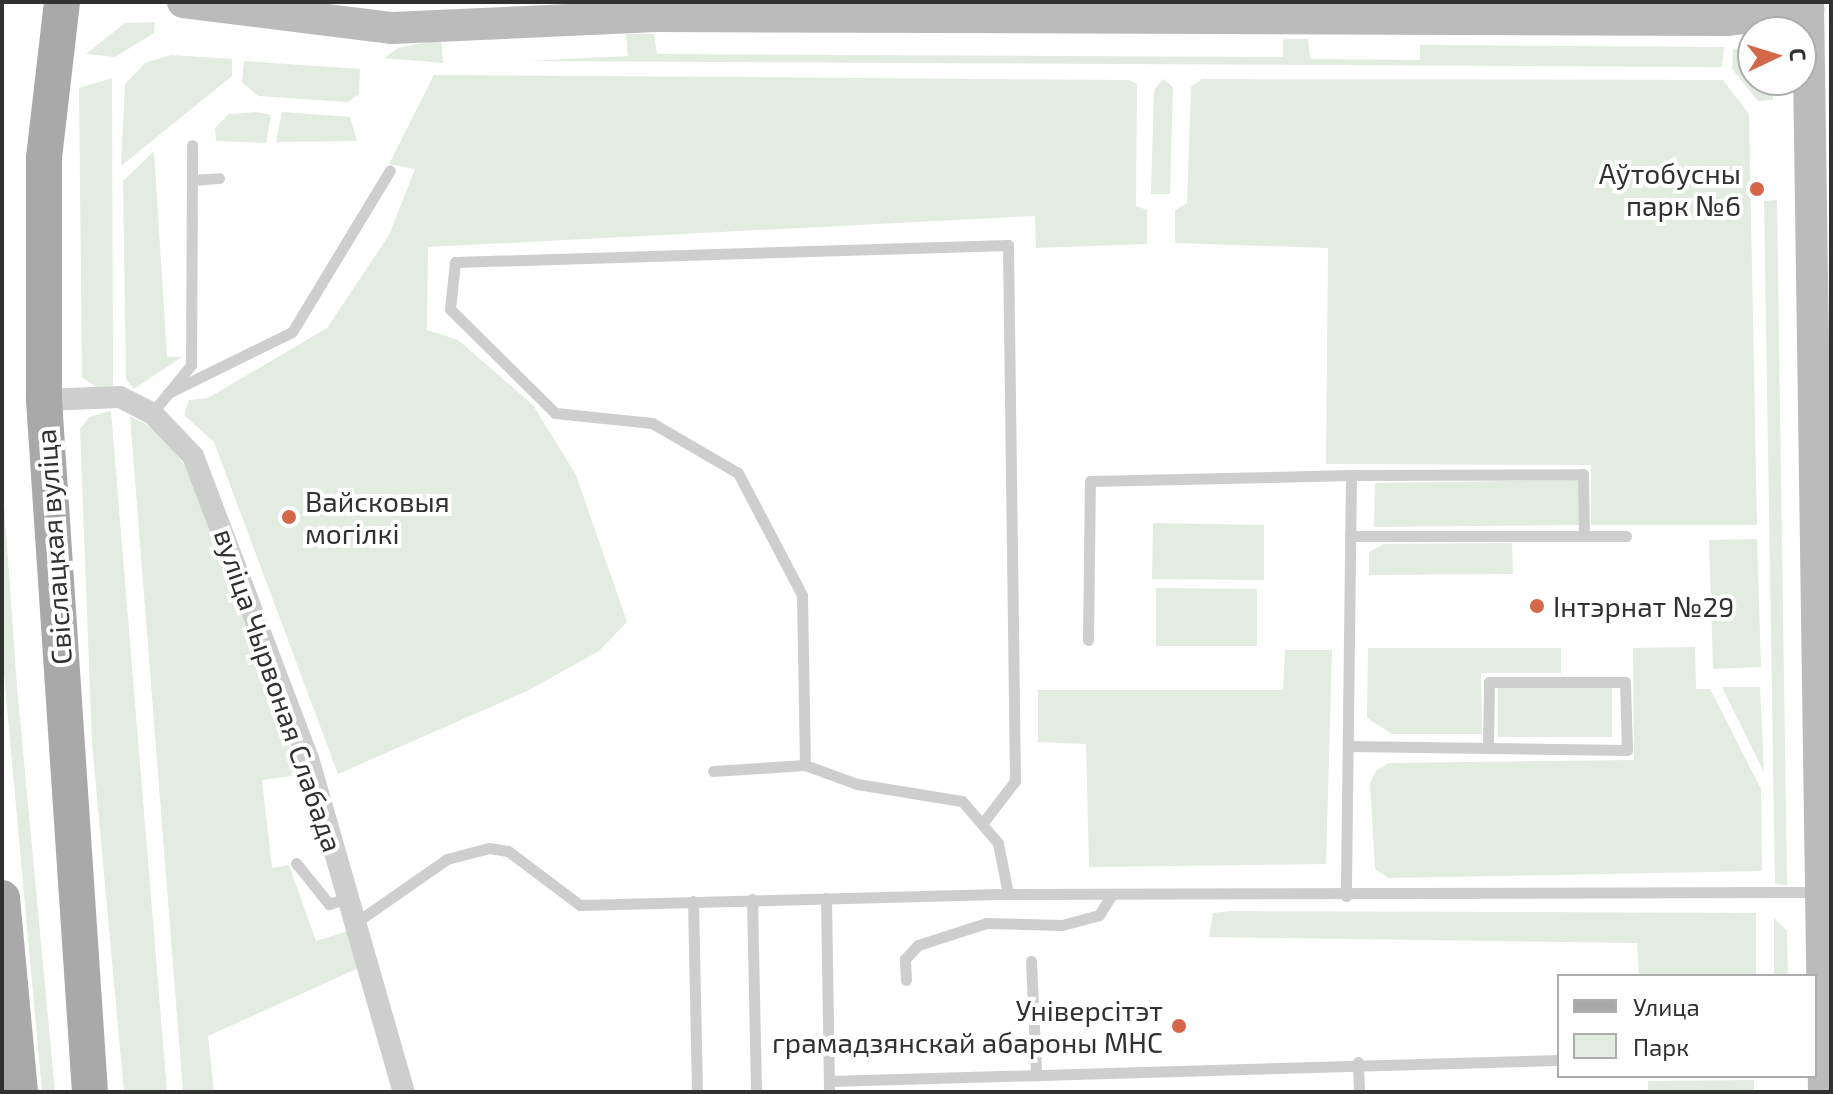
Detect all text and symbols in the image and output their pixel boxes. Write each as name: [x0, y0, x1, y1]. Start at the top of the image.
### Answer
north arrow: [1737, 16, 1817, 96]
text: С: [1786, 47, 1812, 62]
place label: Аўтобусны парк №6: [1599, 156, 1741, 222]
marker: Аўтобусны парк №6: [1748, 180, 1766, 198]
street label: Свіслацкая вуліца: [28, 428, 78, 666]
place label: Вайсковыя могілкі: [305, 484, 450, 550]
marker: Вайсковыя могілкі: [280, 508, 298, 526]
street label: вуліца Чырвоная Слабада: [208, 524, 350, 856]
place label: Інтэрнат №29: [1553, 589, 1734, 623]
marker: Інтэрнат №29: [1528, 597, 1546, 615]
legend: [1557, 974, 1817, 1078]
text: Улица: [1633, 992, 1700, 1021]
place label: Універсітэт грамадзянскай абароны МНС: [772, 993, 1163, 1059]
marker: Універсітэт грамадзянскай абароны МНС: [1170, 1017, 1188, 1035]
text: Парк: [1633, 1032, 1689, 1061]

